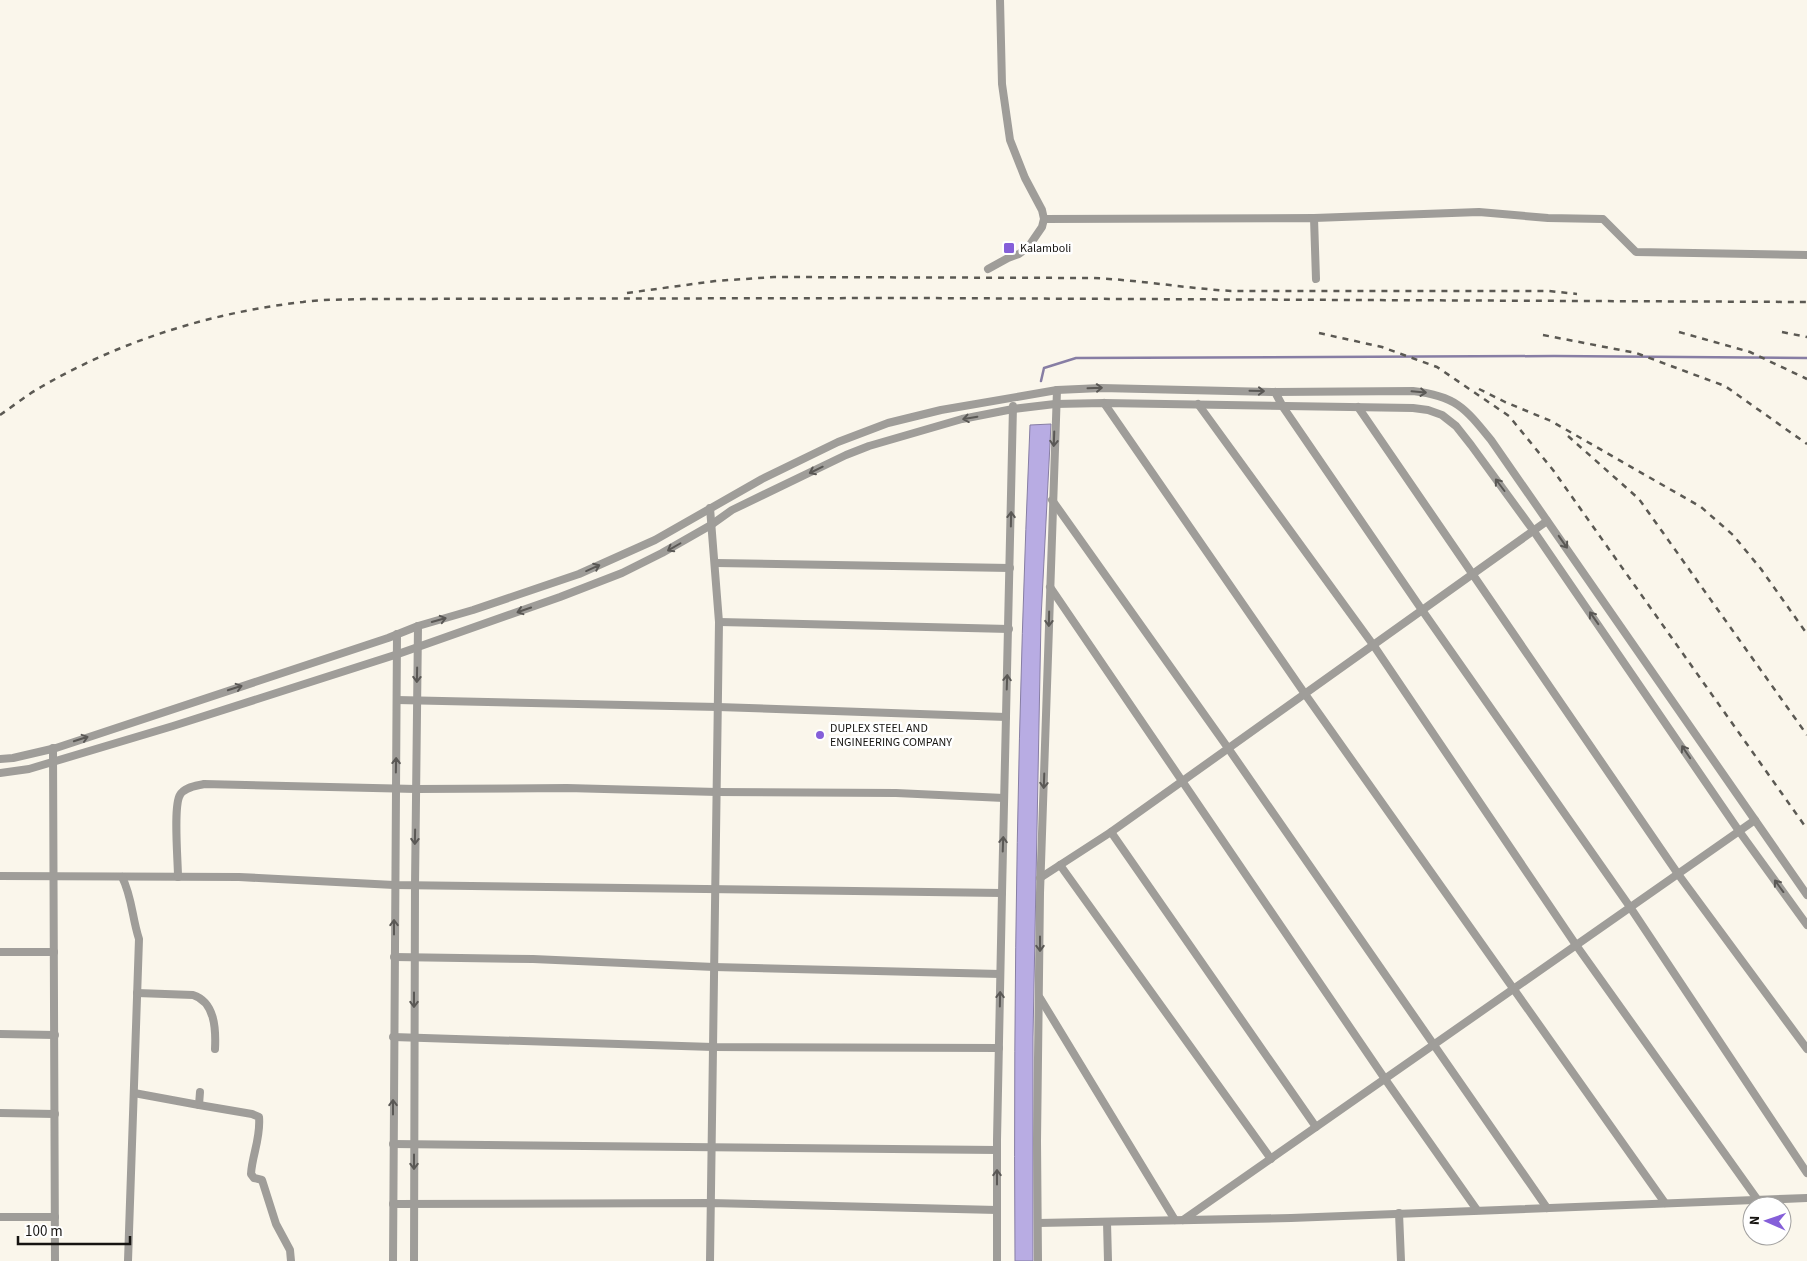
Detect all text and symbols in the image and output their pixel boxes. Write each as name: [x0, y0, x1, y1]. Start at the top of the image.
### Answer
place label: Kalamboli: [1020, 240, 1071, 257]
marker: Kalamboli: [1002, 241, 1016, 255]
one-way arrow: [1086, 384, 1102, 393]
one-way arrow: [1248, 386, 1265, 396]
one-way arrow: [1411, 387, 1427, 397]
one-way arrow: [962, 413, 978, 423]
one-way arrow: [1050, 431, 1059, 447]
one-way arrow: [809, 466, 824, 475]
one-way arrow: [1495, 479, 1506, 493]
one-way arrow: [1006, 512, 1016, 528]
one-way arrow: [1557, 535, 1568, 549]
one-way arrow: [667, 542, 681, 552]
one-way arrow: [585, 562, 600, 572]
one-way arrow: [516, 605, 532, 615]
one-way arrow: [1044, 610, 1054, 627]
one-way arrow: [1589, 611, 1599, 625]
one-way arrow: [431, 614, 447, 624]
one-way arrow: [412, 666, 422, 683]
one-way arrow: [1002, 674, 1012, 690]
one-way arrow: [227, 683, 243, 692]
place label: DUPLEX STEEL AND ENGINEERING COMPANY: [830, 720, 952, 751]
marker: DUPLEX STEEL AND ENGINEERING COMPANY: [814, 729, 826, 741]
one-way arrow: [73, 734, 88, 743]
one-way arrow: [1681, 745, 1691, 759]
one-way arrow: [391, 757, 401, 774]
one-way arrow: [1039, 772, 1049, 789]
one-way arrow: [410, 829, 420, 845]
one-way arrow: [998, 836, 1008, 852]
one-way arrow: [1773, 880, 1784, 893]
one-way arrow: [389, 920, 399, 936]
one-way arrow: [1035, 935, 1045, 951]
one-way arrow: [995, 991, 1005, 1008]
one-way arrow: [409, 992, 419, 1008]
one-way arrow: [388, 1100, 398, 1116]
one-way arrow: [409, 1154, 419, 1170]
one-way arrow: [992, 1170, 1002, 1186]
north arrow: [1742, 1196, 1792, 1246]
scale bar: [18, 1214, 130, 1246]
text: N: [1745, 1216, 1765, 1226]
text: 100 m: [25, 1221, 63, 1242]

